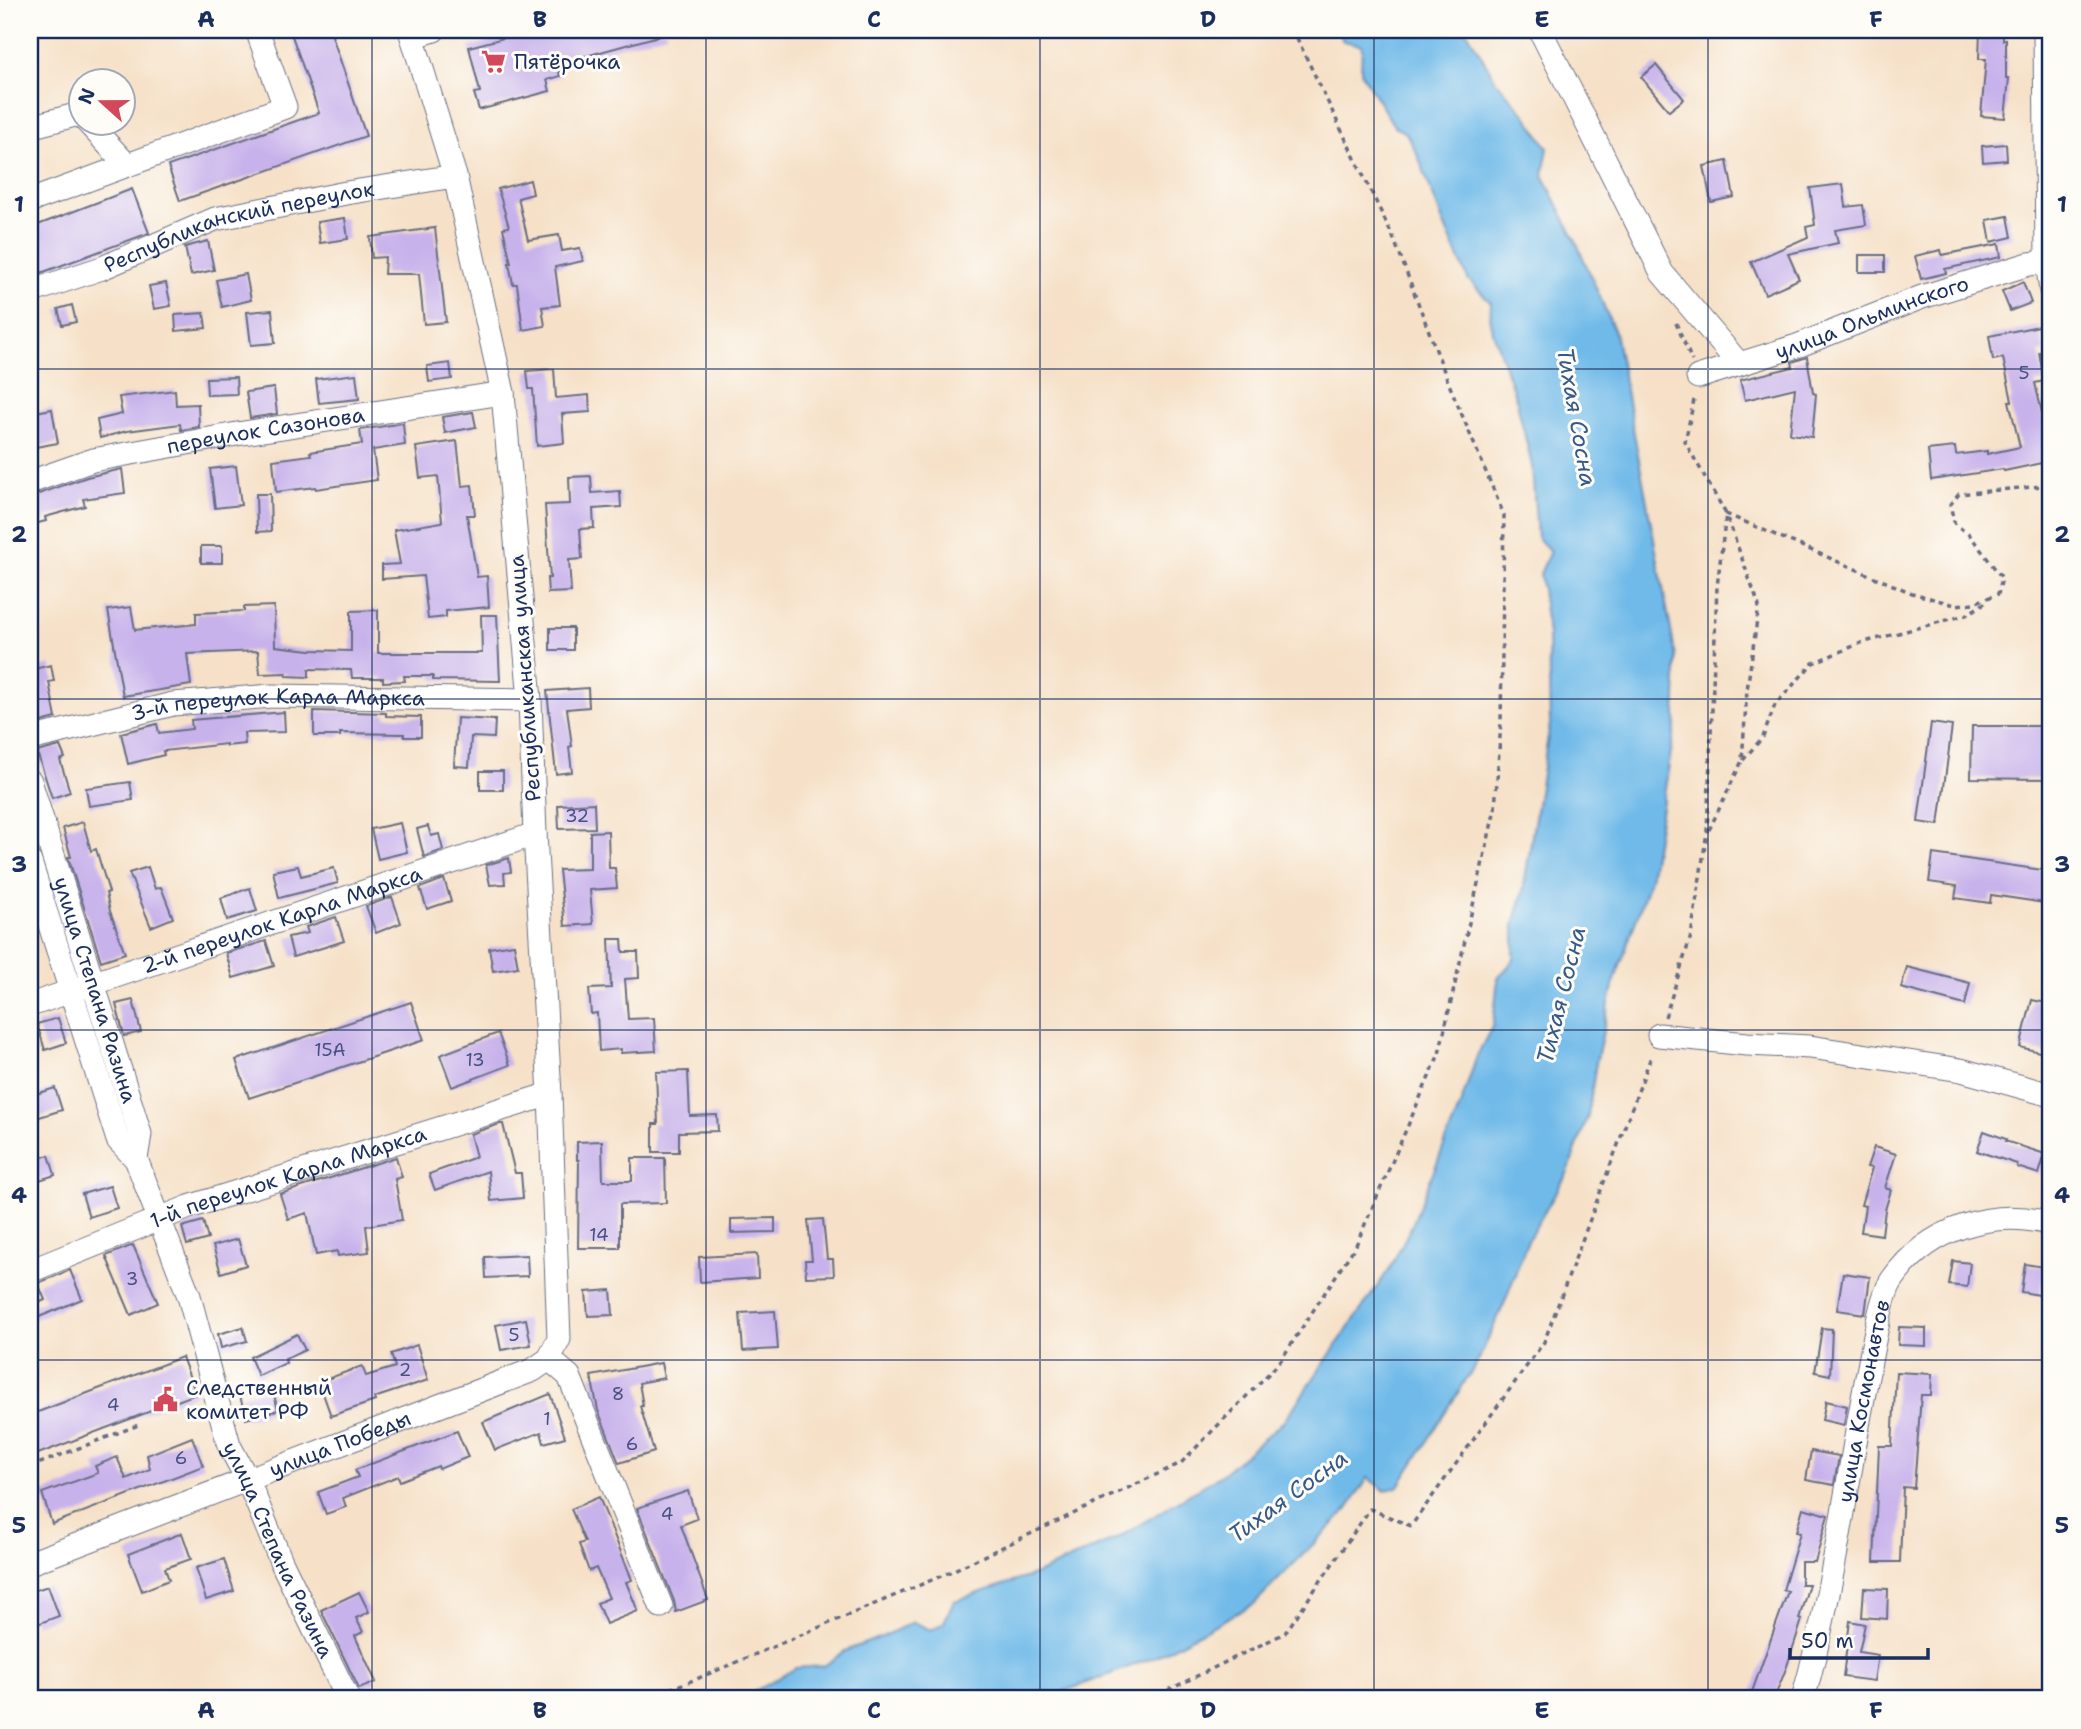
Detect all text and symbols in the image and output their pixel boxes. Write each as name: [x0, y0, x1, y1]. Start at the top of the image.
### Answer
text: A: [197, 4, 215, 34]
text: B: [533, 4, 547, 34]
text: C: [867, 4, 881, 34]
text: D: [1200, 4, 1216, 34]
text: E: [1534, 4, 1550, 34]
text: F: [1869, 4, 1883, 34]
supermarket icon: Пятёрочка: [480, 48, 508, 76]
place label: Пятёрочка: [514, 48, 620, 76]
north arrow: [66, 66, 136, 136]
text: N: [72, 85, 101, 108]
street label: Республиканский переулок: [99, 175, 376, 280]
text: 1: [14, 189, 24, 219]
text: 1: [2057, 189, 2067, 219]
street label: улица Ольминского: [1772, 269, 1972, 366]
water label: Тихая Сосна: [1550, 345, 1604, 489]
house number: 5: [2018, 361, 2030, 385]
street label: переулок Сазонова: [165, 401, 367, 460]
text: 2: [11, 519, 27, 549]
text: 2: [2054, 519, 2070, 549]
street label: Республиканская улица: [502, 554, 548, 802]
street label: 3-й переулок Карла Маркса: [128, 682, 425, 728]
house number: 32: [565, 804, 589, 828]
text: 3: [11, 849, 27, 879]
text: 3: [2054, 849, 2070, 879]
street label: 2-й переулок Карла Маркса: [138, 859, 426, 980]
street label: улица Степана Разина: [47, 874, 144, 1107]
water label: Тихая Сосна: [1529, 923, 1593, 1067]
house number: 15А: [314, 1038, 346, 1062]
house number: 13: [465, 1048, 485, 1072]
street label: 1-й переулок Карла Маркса: [146, 1120, 430, 1235]
text: 4: [11, 1180, 27, 1210]
text: 4: [2054, 1180, 2070, 1210]
house number: 14: [589, 1223, 609, 1247]
house number: 3: [126, 1267, 138, 1291]
street label: улица Космонавтов: [1831, 1297, 1897, 1505]
house number: 5: [508, 1323, 520, 1347]
house number: 2: [399, 1358, 411, 1382]
place label: Следственный комитет РФ: [186, 1374, 332, 1426]
house number: 8: [612, 1382, 624, 1406]
public building icon: Следственный комитет РФ: [152, 1386, 180, 1414]
house number: 4: [107, 1393, 119, 1417]
street label: улица Победы: [265, 1404, 415, 1484]
house number: 1: [543, 1407, 551, 1431]
house number: 6: [626, 1432, 638, 1456]
street label: улица Степана Разина: [216, 1437, 340, 1663]
water label: Тихая Сосна: [1222, 1443, 1354, 1549]
house number: 6: [175, 1446, 187, 1470]
house number: 4: [661, 1502, 673, 1526]
text: 5: [12, 1510, 26, 1540]
text: 5: [2055, 1510, 2069, 1540]
scale bar: [1790, 1617, 1929, 1661]
text: 50 m: [1801, 1627, 1854, 1655]
text: A: [197, 1695, 215, 1725]
text: B: [533, 1695, 547, 1725]
text: C: [867, 1695, 881, 1725]
text: D: [1200, 1695, 1216, 1725]
text: E: [1534, 1695, 1550, 1725]
text: F: [1869, 1695, 1883, 1725]

